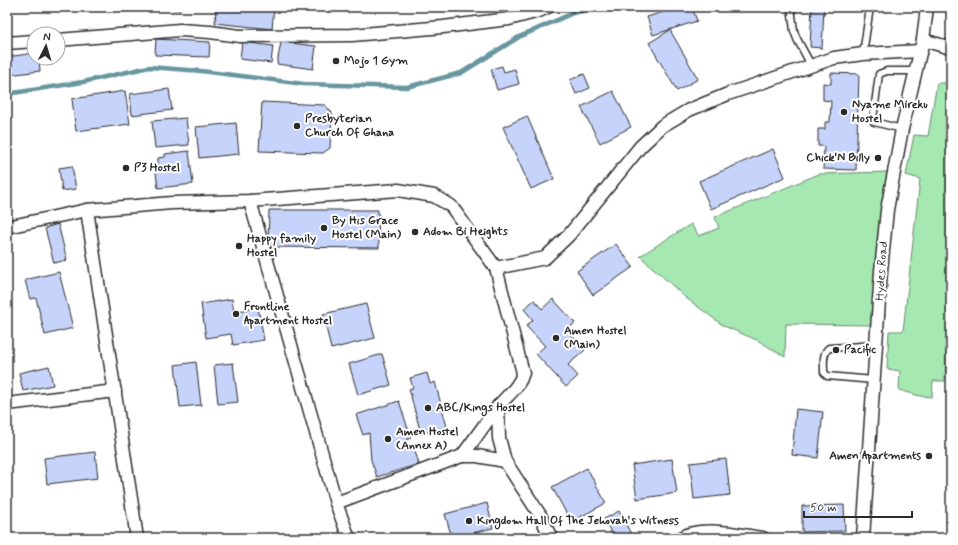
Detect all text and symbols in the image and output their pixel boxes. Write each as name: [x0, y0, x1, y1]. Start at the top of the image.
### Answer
north arrow: [26, 26, 66, 66]
text: N: [43, 30, 51, 44]
place label: Mojo 1 Gym: [344, 53, 408, 69]
marker: Mojo 1 Gym: [331, 56, 341, 66]
place label: Nyame Mireku Hostel: [852, 97, 928, 127]
marker: Nyame Mireku Hostel: [839, 107, 849, 117]
place label: Presbyterian Church Of Ghana: [305, 111, 394, 141]
marker: Presbyterian Church Of Ghana: [292, 121, 302, 131]
place label: Chick'N Billy: [806, 150, 870, 166]
marker: Chick'N Billy: [873, 153, 883, 163]
place label: P3 Hostel: [134, 160, 180, 176]
marker: P3 Hostel: [121, 163, 131, 173]
place label: By His Grace Hostel (Main): [332, 213, 402, 243]
marker: By His Grace Hostel (Main): [319, 223, 329, 233]
place label: Adom Bi Heights: [423, 224, 508, 240]
marker: Adom Bi Heights: [410, 227, 420, 237]
place label: Happy family Hostel: [247, 231, 316, 261]
marker: Happy family Hostel: [234, 241, 244, 251]
street label: Hydes Road: [872, 241, 892, 301]
place label: Frontline Apartment Hostel: [244, 299, 332, 329]
marker: Frontline Apartment Hostel: [231, 309, 241, 319]
place label: Amen Hostel (Main): [564, 323, 626, 353]
marker: Amen Hostel (Main): [551, 333, 561, 343]
place label: Pacific: [844, 342, 876, 358]
marker: Pacific: [831, 345, 841, 355]
place label: ABC/Kings Hostel: [436, 400, 525, 417]
marker: ABC/Kings Hostel: [423, 403, 433, 413]
place label: Amen Hostel (Annex A): [396, 424, 458, 454]
marker: Amen Hostel (Annex A): [383, 434, 393, 444]
place label: Amen Apartments: [829, 448, 921, 464]
marker: Amen Apartments: [924, 451, 934, 461]
scale bar: [804, 493, 912, 519]
text: 50 m: [810, 500, 837, 516]
place label: Kingdom Hall Of The Jehovah's Witness: [477, 513, 679, 530]
marker: Kingdom Hall Of The Jehovah's Witness: [464, 516, 474, 526]

